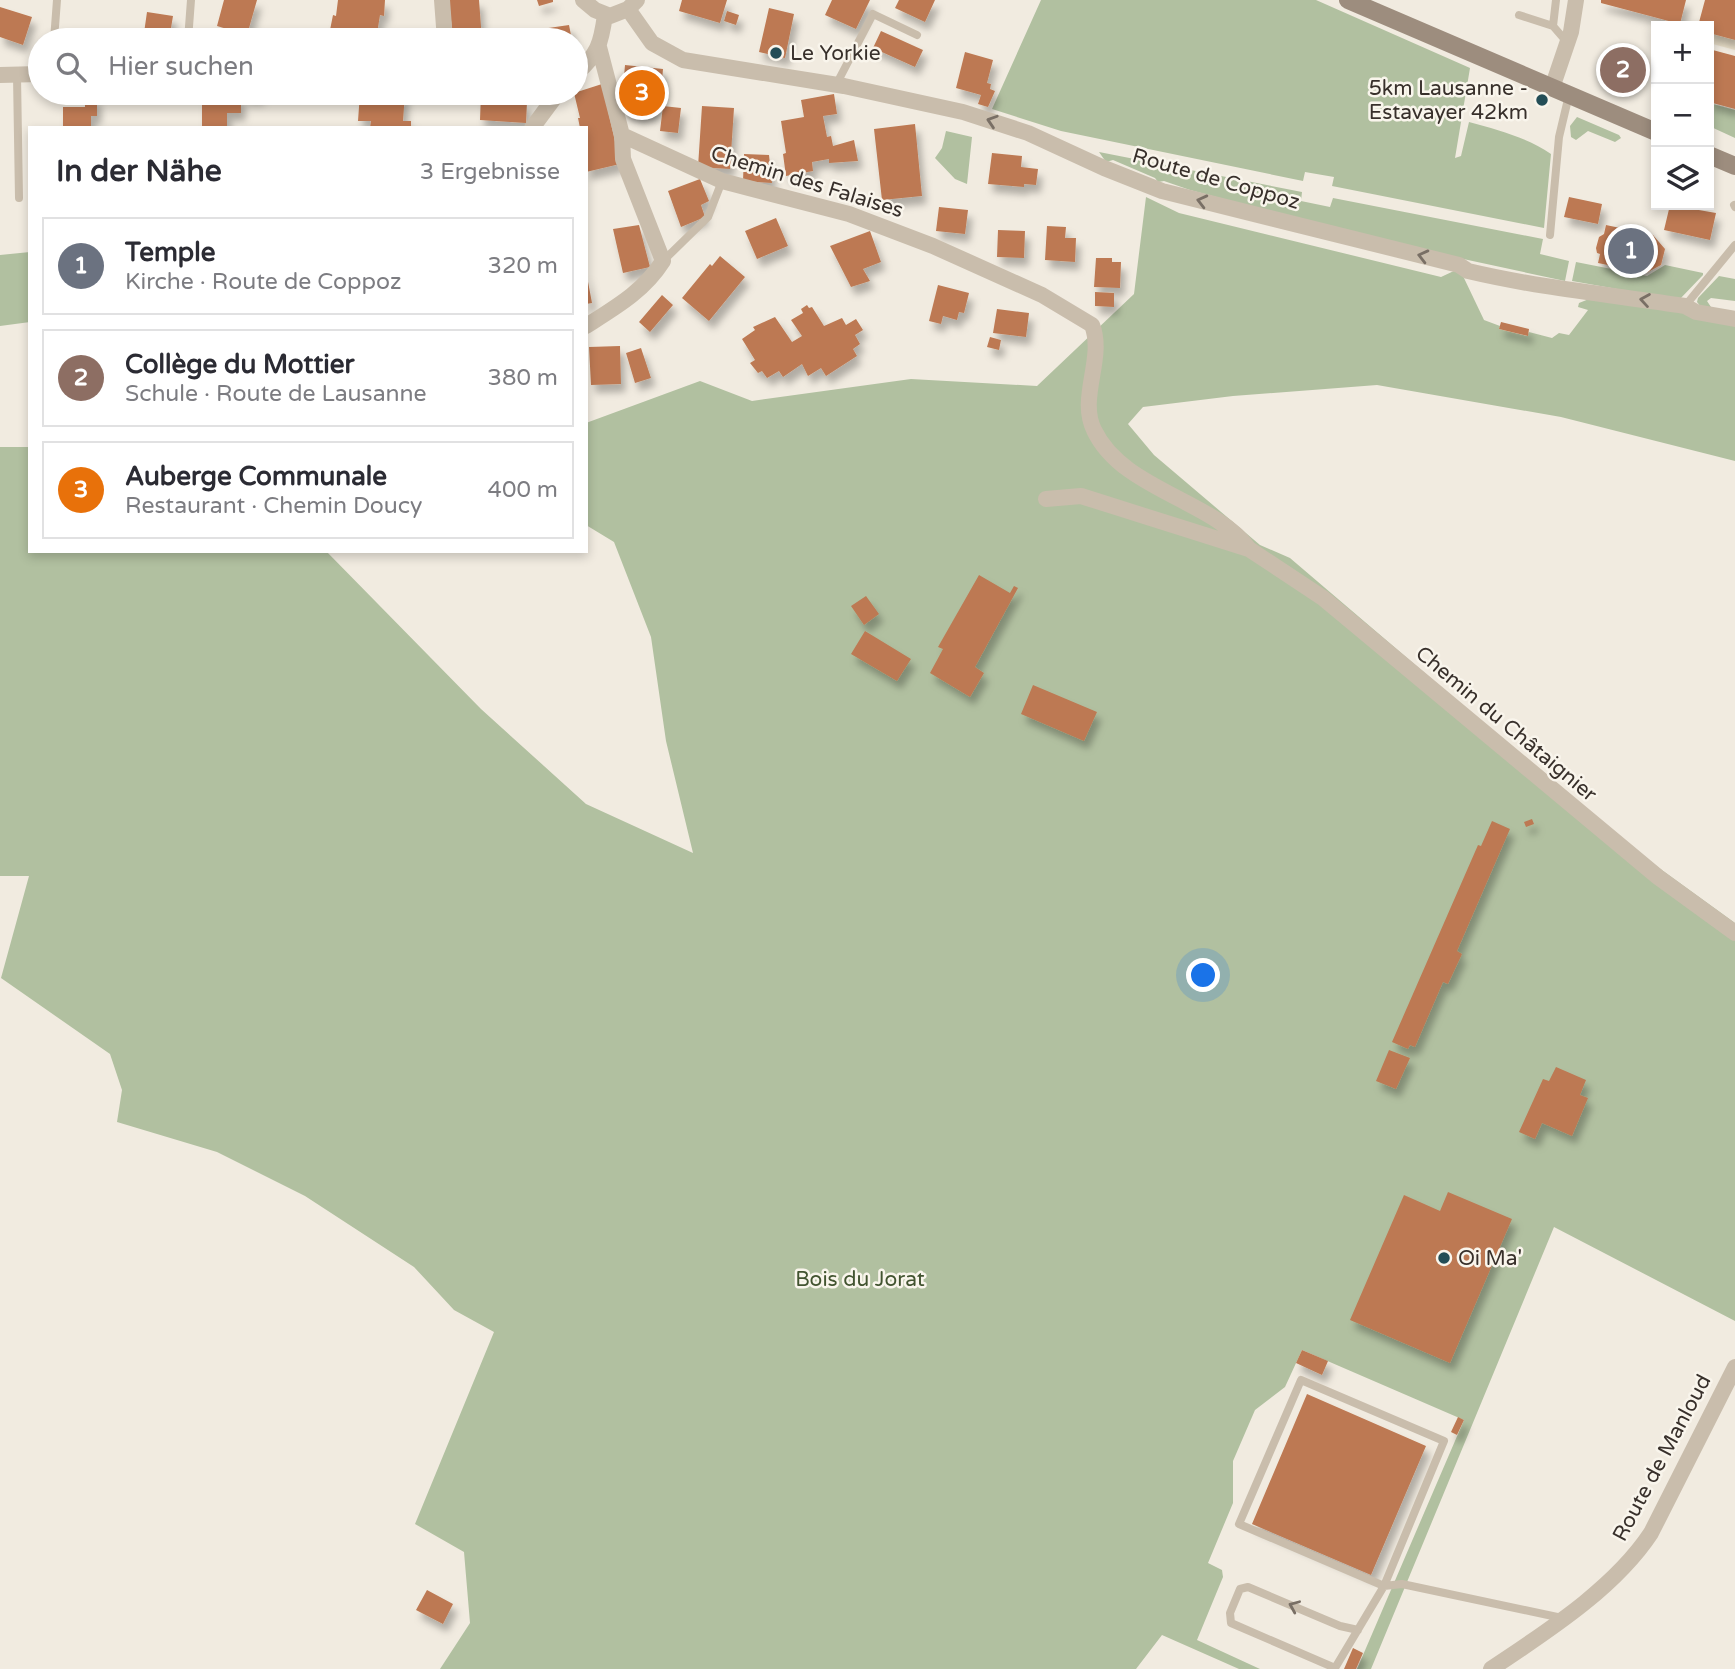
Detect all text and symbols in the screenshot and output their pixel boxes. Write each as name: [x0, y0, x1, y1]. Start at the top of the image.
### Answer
map controls: [1651, 21, 1714, 210]
button: +: [1651, 21, 1714, 84]
search box: [28, 28, 588, 105]
place label: Le Yorkie: [790, 41, 881, 66]
pin: 2: [1600, 44, 1646, 96]
marker: Le Yorkie: [768, 45, 784, 61]
icon: search: [52, 48, 90, 86]
text: Hier suchen: [108, 51, 254, 82]
pin: 3: [619, 67, 665, 119]
place label: 5km Lausanne - Estavayer 42km: [1369, 76, 1528, 125]
button: −: [1651, 84, 1714, 147]
marker: 5km Lausanne - Estavayer 42km: [1534, 92, 1550, 108]
one-way arrow: [987, 115, 999, 129]
street label: Chemin des Falaises: [708, 141, 906, 223]
street label: Route de Coppoz: [1129, 143, 1303, 215]
button: layers: [1651, 147, 1714, 210]
text: In der Nähe: [56, 153, 222, 190]
text: 3 Ergebnisse: [420, 158, 560, 186]
one-way arrow: [1196, 195, 1208, 209]
pin: 1: [1608, 225, 1654, 277]
text: Temple: [125, 237, 215, 268]
one-way arrow: [1417, 250, 1429, 264]
text: 1: [74, 252, 88, 280]
text: 320 m: [488, 252, 558, 280]
text: Kirche · Route de Coppoz: [125, 268, 401, 296]
one-way arrow: [1639, 293, 1651, 308]
text: Collège du Mottier: [125, 349, 354, 380]
text: 2: [74, 364, 88, 392]
text: 380 m: [488, 364, 558, 392]
text: Schule · Route de Lausanne: [125, 380, 427, 408]
text: Auberge Communale: [125, 461, 387, 492]
text: 3: [74, 476, 88, 504]
text: 400 m: [488, 476, 558, 504]
text: Restaurant · Chemin Doucy: [125, 492, 422, 520]
street label: Chemin du Châtaignier: [1410, 641, 1602, 807]
your location: [1186, 958, 1220, 992]
place label: Oi Ma': [1458, 1246, 1522, 1271]
marker: Oi Ma': [1436, 1250, 1452, 1266]
park label: Bois du Jorat: [795, 1267, 925, 1292]
street label: Route de Manloud: [1607, 1370, 1717, 1546]
one-way arrow: [1289, 1600, 1301, 1614]

